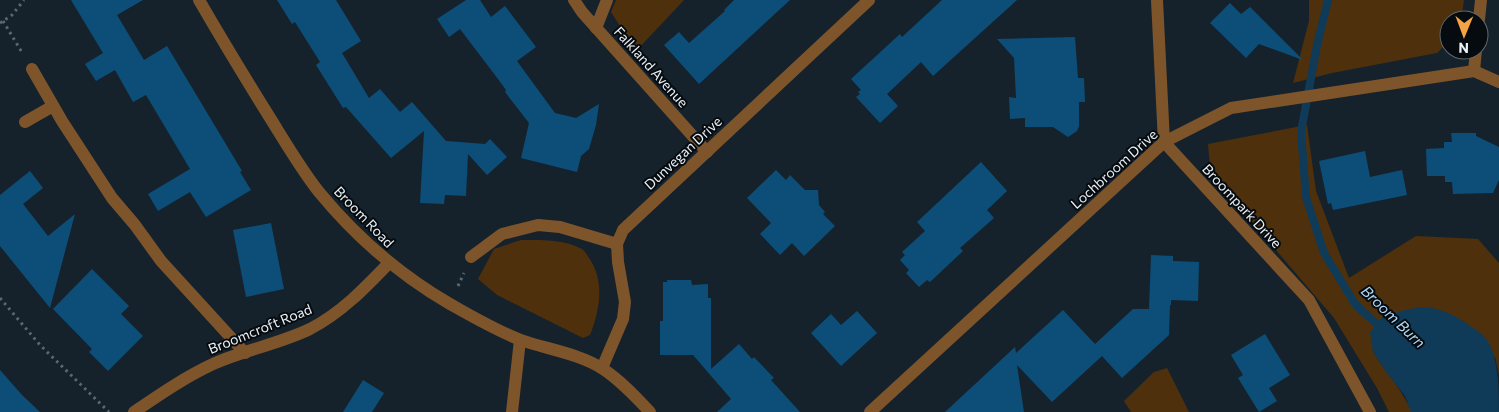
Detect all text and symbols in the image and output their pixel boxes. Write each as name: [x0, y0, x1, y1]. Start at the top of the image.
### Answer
north arrow: [1439, 10, 1489, 60]
street label: Falkland Avenue: [611, 23, 692, 110]
text: N: [1458, 40, 1469, 57]
street label: Dunvegan Drive: [640, 112, 725, 193]
street label: Lochbroom Drive: [1067, 125, 1160, 212]
street label: Broompark Drive: [1199, 160, 1286, 251]
street label: Broom Road: [331, 182, 398, 251]
water label: Broom Burn: [1358, 281, 1429, 351]
street label: Broomcroft Road: [205, 300, 314, 357]

